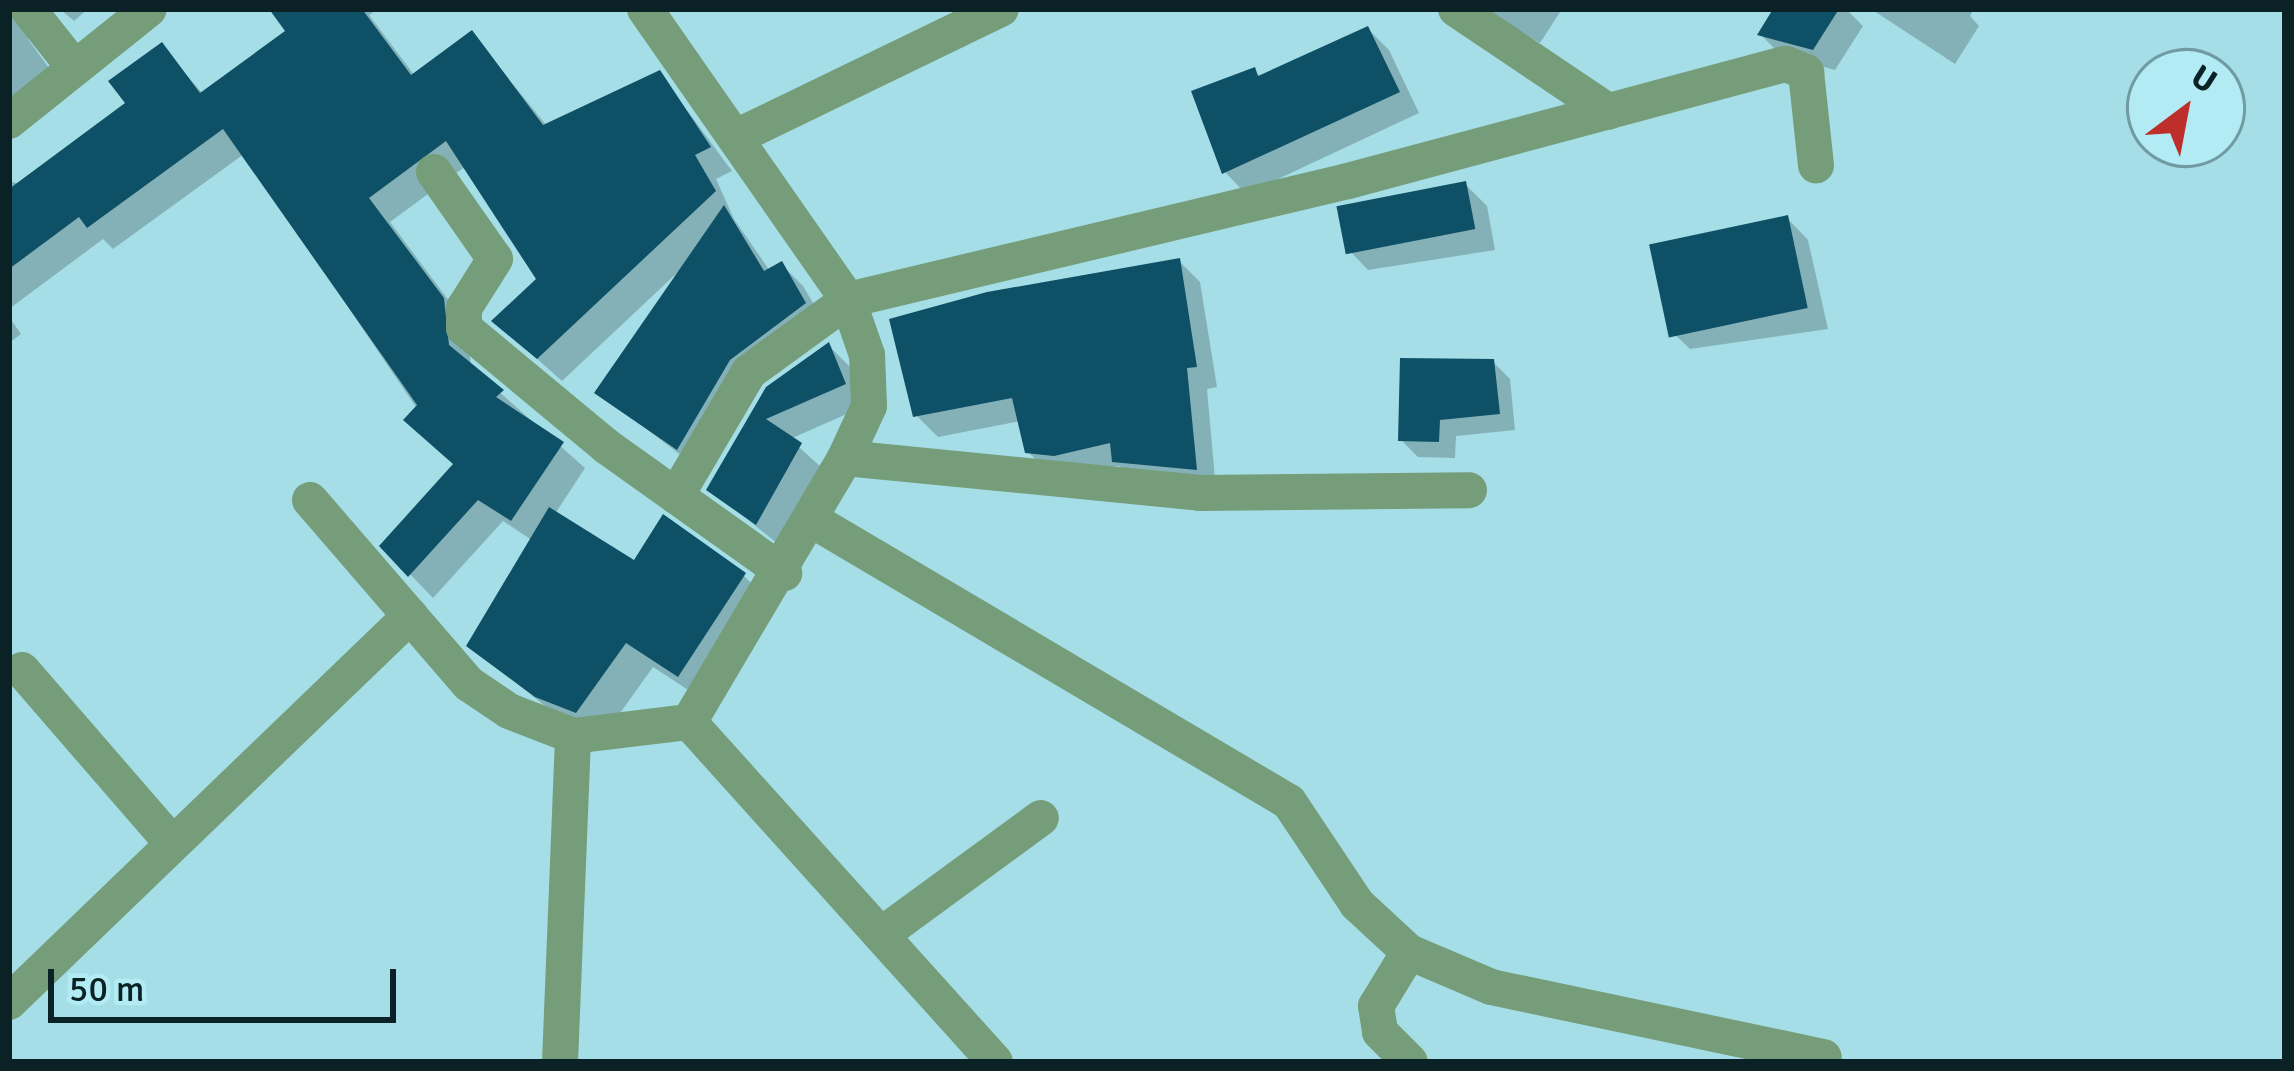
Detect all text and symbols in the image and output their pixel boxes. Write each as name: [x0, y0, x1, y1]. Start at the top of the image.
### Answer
north arrow: [2126, 48, 2246, 168]
text: U: [2183, 56, 2224, 103]
scale bar: [54, 945, 402, 1019]
text: 50 m: [69, 967, 145, 1012]

